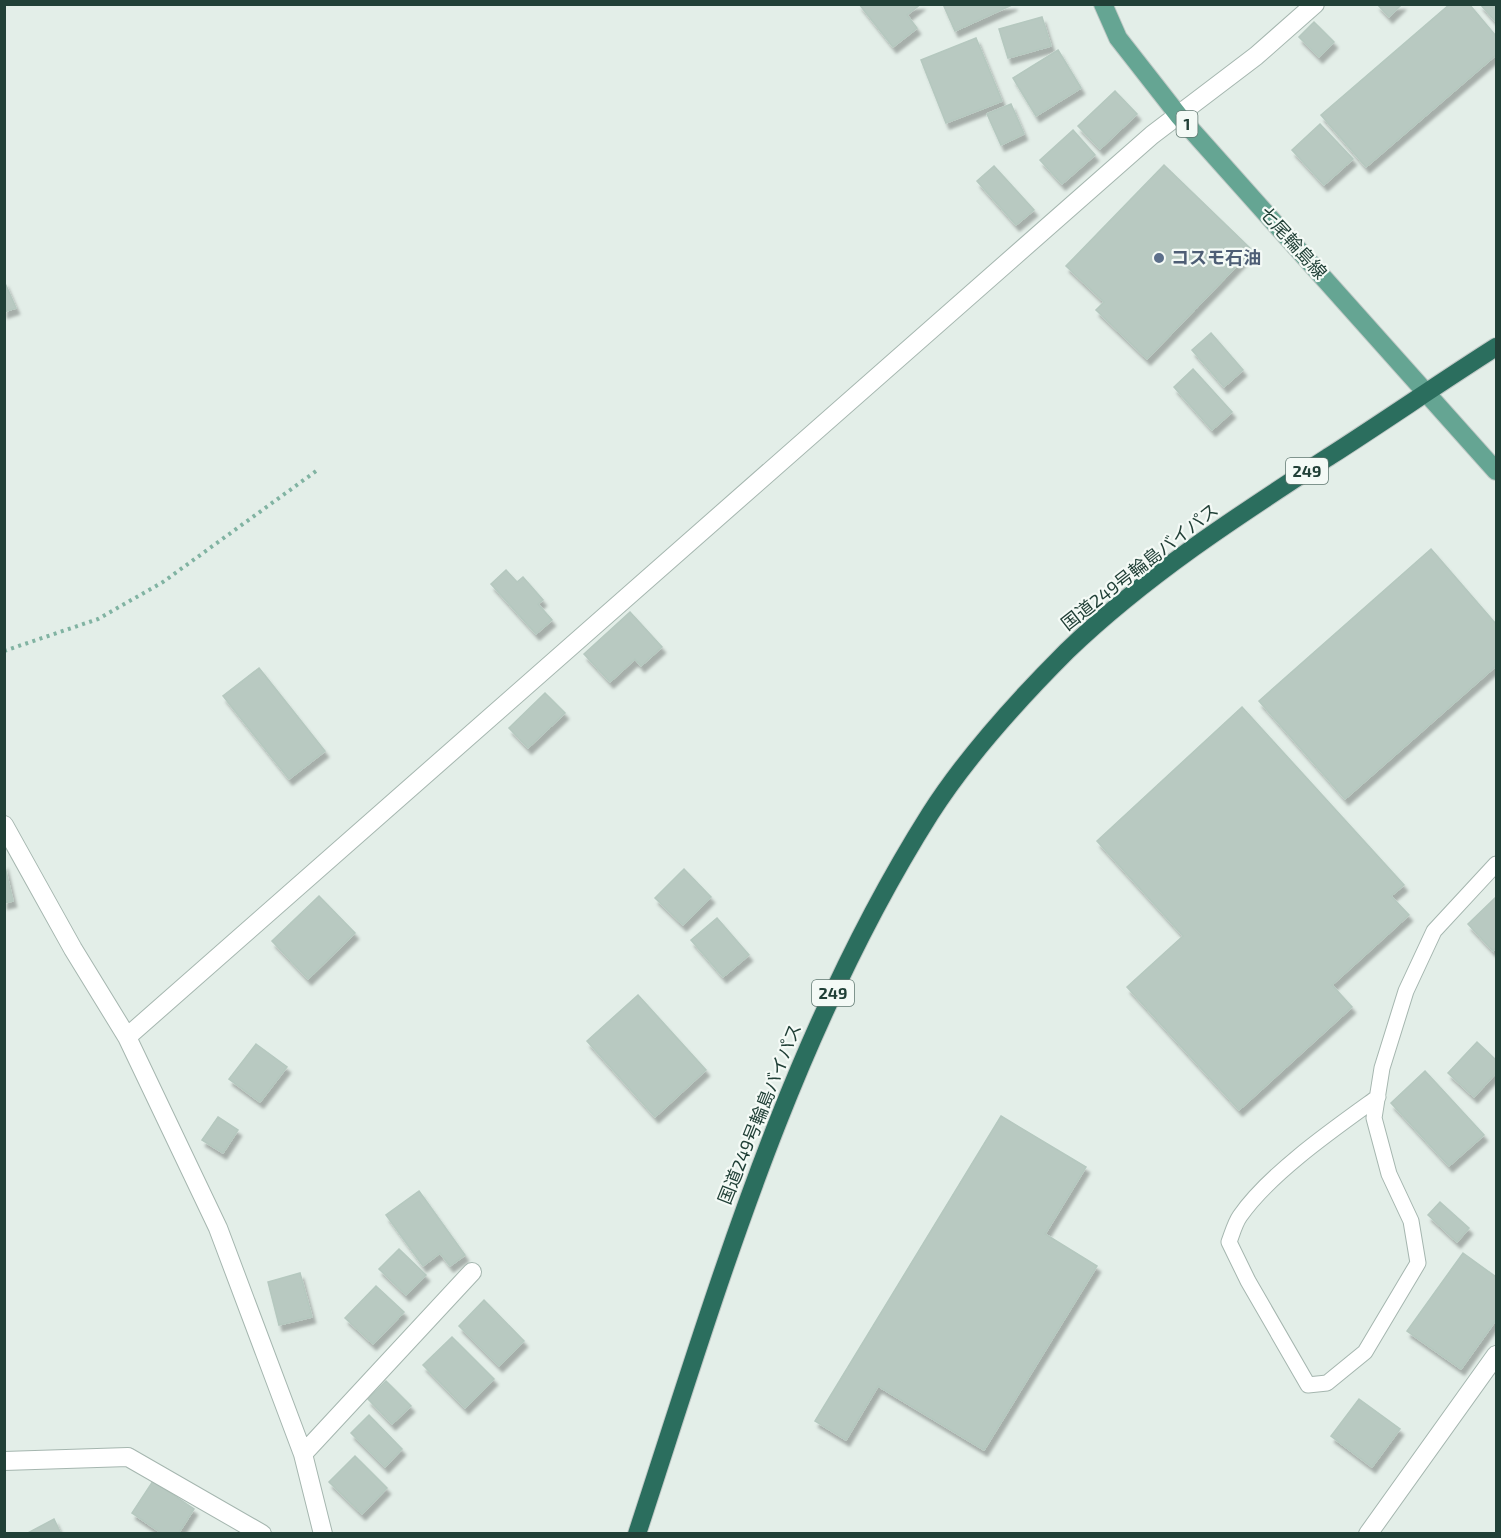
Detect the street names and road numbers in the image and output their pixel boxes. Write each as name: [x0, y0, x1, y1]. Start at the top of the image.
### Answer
road number: 1: [1176, 111, 1198, 137]
street label: 七尾輪島線: [1255, 202, 1332, 283]
road number: 249: [1286, 458, 1328, 484]
street label: 国道249号輪島バイパス: [1057, 498, 1222, 634]
road number: 249: [812, 980, 854, 1006]
street label: 国道249号輪島バイパス: [713, 1020, 805, 1207]

